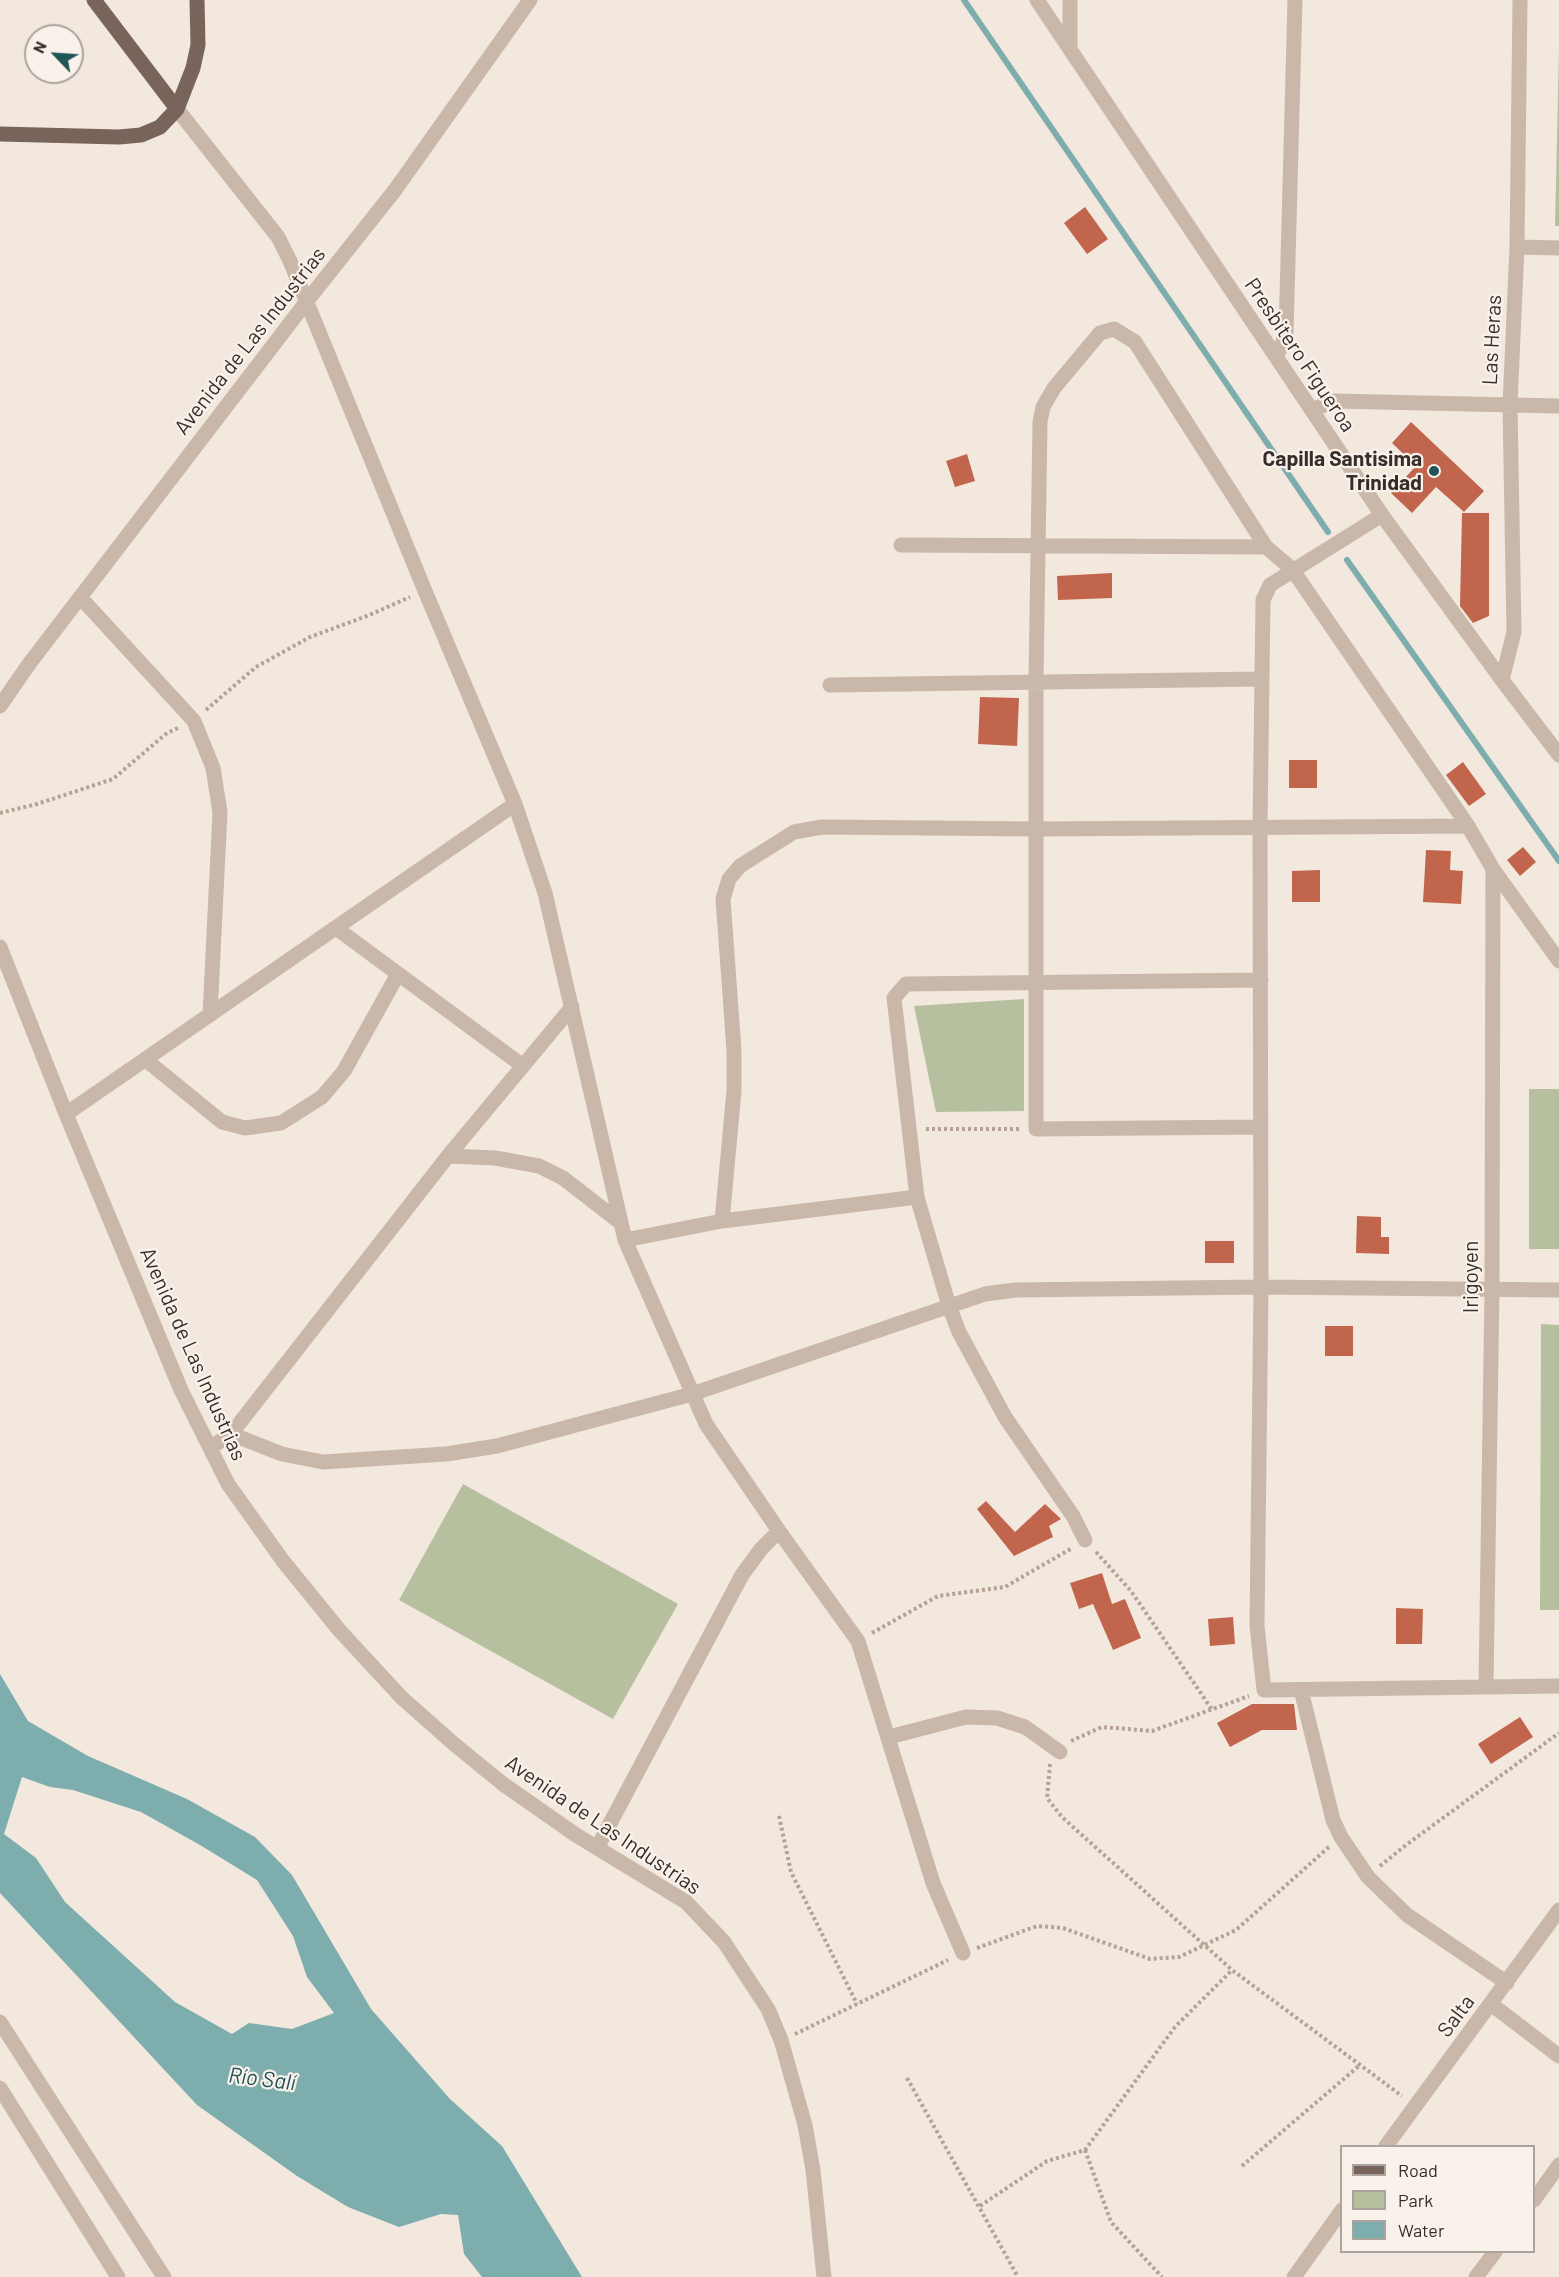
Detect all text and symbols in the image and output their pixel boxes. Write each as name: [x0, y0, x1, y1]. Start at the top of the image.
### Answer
north arrow: [24, 24, 84, 84]
text: N: [28, 38, 50, 56]
street label: Avenida de Las Industrias: [169, 242, 331, 440]
street label: Presbitero Figueroa: [1239, 273, 1361, 437]
street label: Las Heras: [1477, 294, 1507, 386]
place label: Capilla Santisima Trinidad: [1263, 446, 1422, 496]
marker: Capilla Santisima Trinidad: [1427, 464, 1441, 478]
street label: Irigoyen: [1458, 1241, 1484, 1313]
street label: Avenida de Las Industrias: [135, 1243, 251, 1465]
street label: Avenida de Las Industrias: [500, 1750, 706, 1900]
street label: Salta: [1432, 1990, 1480, 2042]
water label: Río Salí: [227, 2062, 297, 2096]
legend: [1340, 2145, 1535, 2253]
text: Road: [1398, 2159, 1438, 2181]
text: Park: [1398, 2189, 1433, 2211]
text: Water: [1398, 2219, 1445, 2241]

